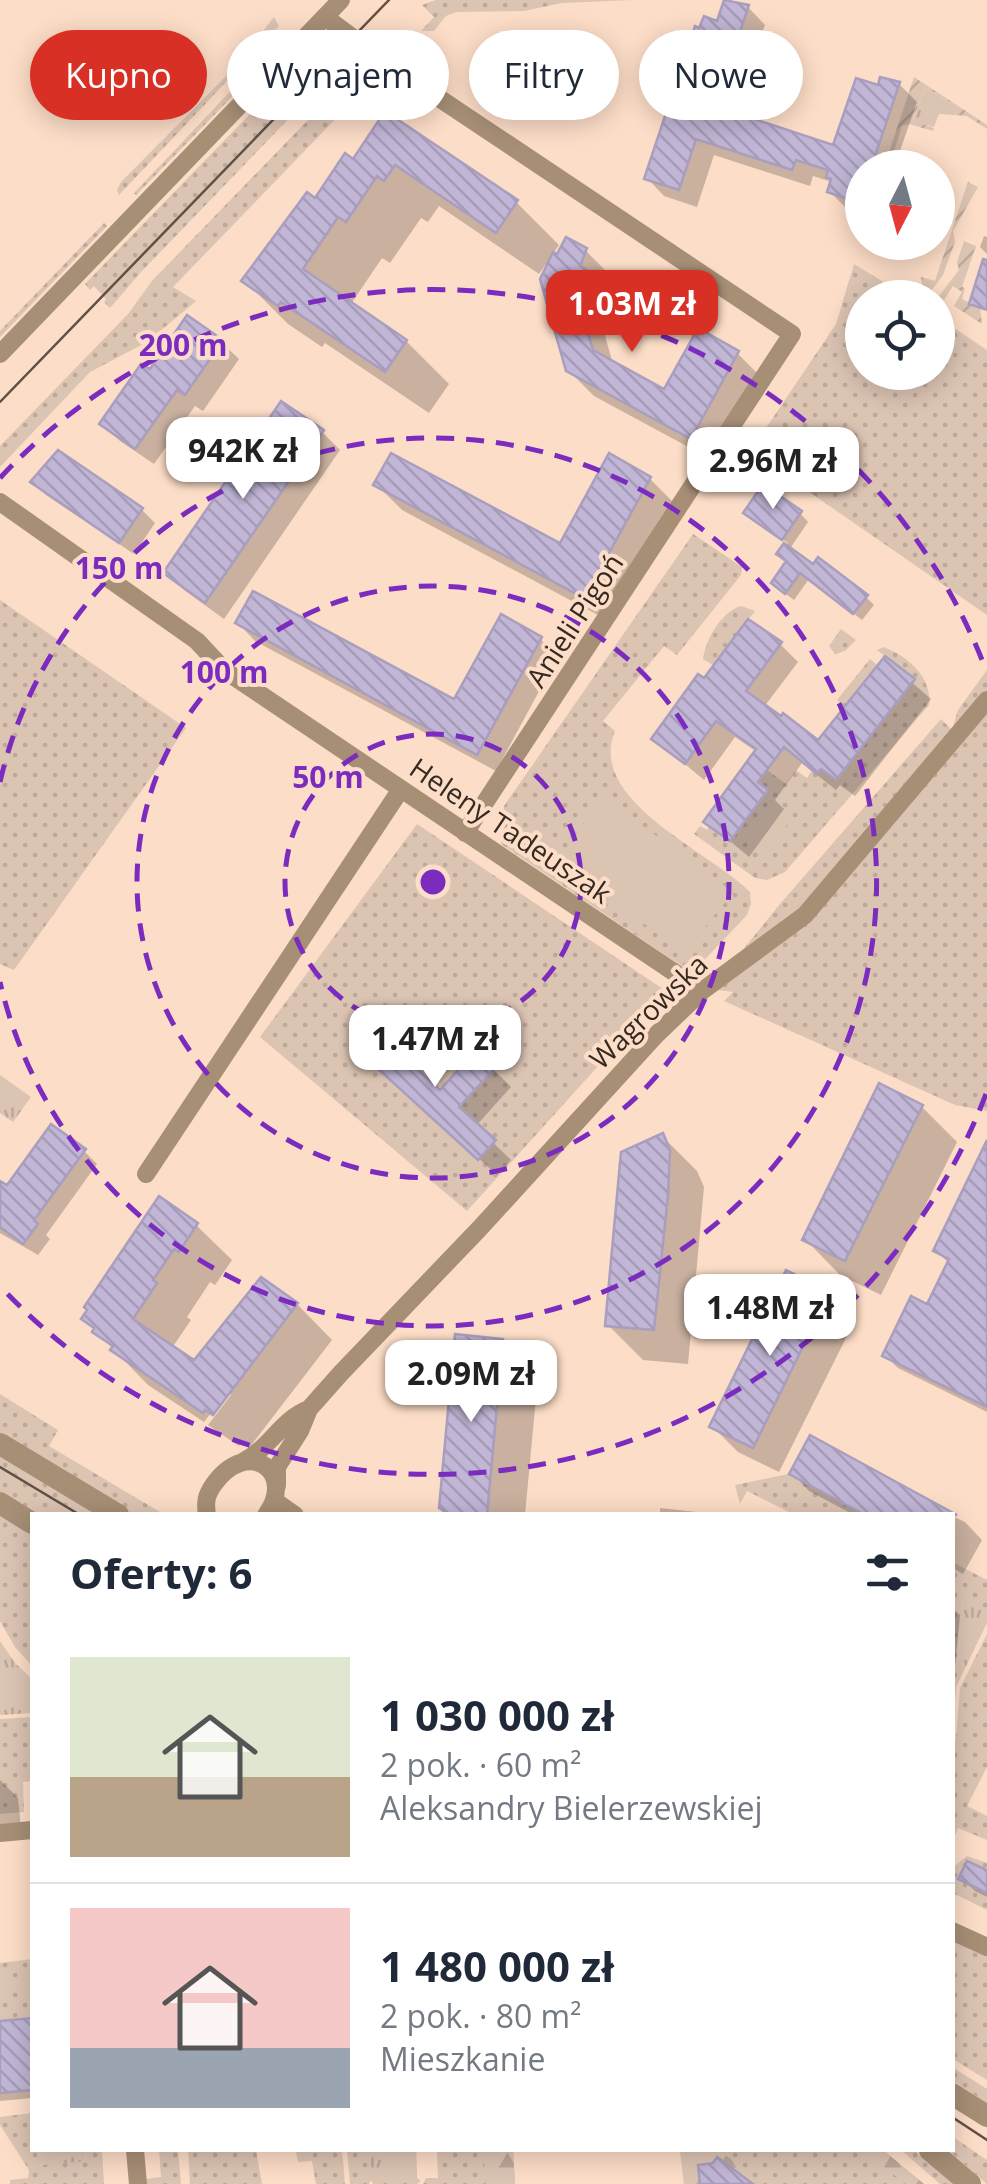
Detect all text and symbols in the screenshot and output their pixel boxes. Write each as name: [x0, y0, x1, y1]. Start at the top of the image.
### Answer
chip: Kupno: [30, 30, 207, 120]
chip: Wynajem: [227, 30, 449, 120]
chip: Filtry: [469, 30, 619, 120]
chip: Nowe: [639, 30, 803, 120]
north arrow: [845, 150, 955, 260]
map controls: [845, 150, 955, 390]
pin: 1.03M zł: [529, 270, 735, 355]
button: locate: [845, 280, 955, 390]
text: 1.03M zł: [568, 281, 696, 324]
text: 200 m: [139, 324, 227, 365]
pin: 942K zł: [151, 417, 335, 502]
pin: 2.96M zł: [670, 427, 876, 512]
text: 942K zł: [188, 428, 298, 471]
text: 2.96M zł: [709, 438, 837, 481]
street label: Anieli Pigoń: [517, 546, 631, 694]
text: 150 m: [75, 547, 163, 588]
text: 100 m: [180, 651, 268, 692]
street label: Heleny Tadeuszak: [403, 748, 619, 912]
text: 50 m: [292, 756, 364, 797]
centre of rings: [415, 864, 451, 900]
street label: Wagrowska: [581, 945, 715, 1077]
pin: 1.47M zł: [332, 1005, 538, 1090]
text: 1.47M zł: [371, 1016, 499, 1059]
pin: 1.48M zł: [667, 1274, 873, 1359]
text: 1.48M zł: [706, 1285, 834, 1328]
pin: 2.09M zł: [368, 1340, 574, 1425]
text: 2.09M zł: [407, 1351, 535, 1394]
text: Oferty: 6: [70, 1544, 253, 1601]
icon: filters: [860, 1545, 915, 1600]
text: 1 030 000 zł: [380, 1686, 614, 1743]
icon: home: [150, 1697, 270, 1817]
text: 2 pok. · 60 m²: [380, 1743, 581, 1786]
text: Aleksandry Bielerzewskiej: [380, 1786, 763, 1829]
text: 1 480 000 zł: [380, 1937, 614, 1994]
icon: home: [150, 1948, 270, 2068]
text: 2 pok. · 80 m²: [380, 1994, 581, 2037]
text: Mieszkanie: [380, 2037, 545, 2080]

